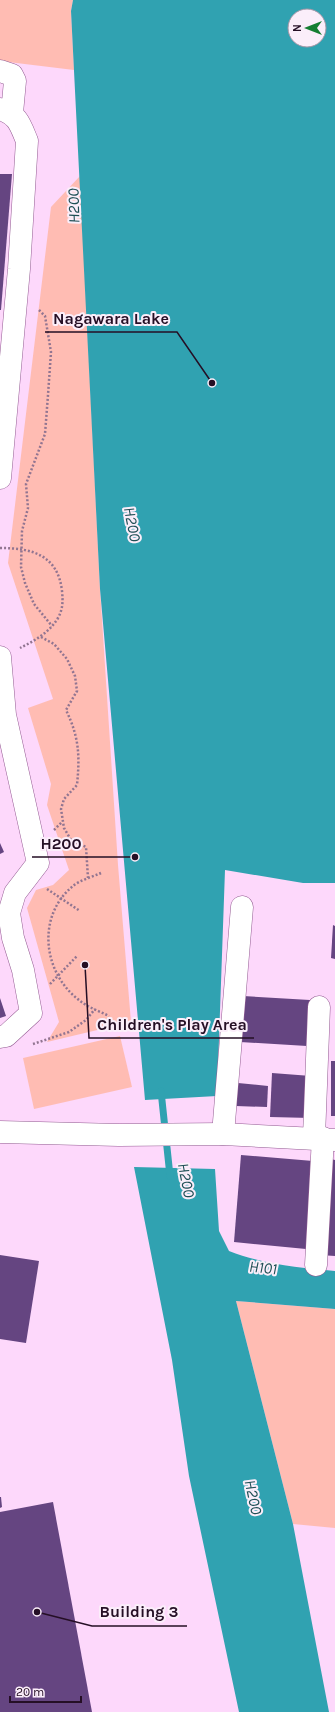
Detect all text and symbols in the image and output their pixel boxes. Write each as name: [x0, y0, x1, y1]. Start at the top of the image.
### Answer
north arrow: [287, 8, 327, 48]
text: N: [291, 24, 304, 32]
water label: H200: [63, 188, 84, 224]
callout: Nagawara Lake: [45, 304, 177, 332]
text: Nagawara Lake: [53, 309, 169, 328]
water label: H200: [120, 505, 145, 544]
callout: H200: [32, 829, 89, 857]
text: H200: [40, 834, 82, 853]
callout: Children's Play Area: [89, 1010, 254, 1038]
text: Children's Play Area: [97, 1015, 247, 1034]
water label: H200: [174, 1161, 199, 1200]
water label: H101: [248, 1257, 278, 1278]
water label: H200: [241, 1478, 267, 1517]
callout: Building 3: [92, 1598, 187, 1626]
text: Building 3: [100, 1602, 178, 1621]
scale bar: [10, 1678, 81, 1704]
text: 20 m: [16, 1685, 44, 1699]

